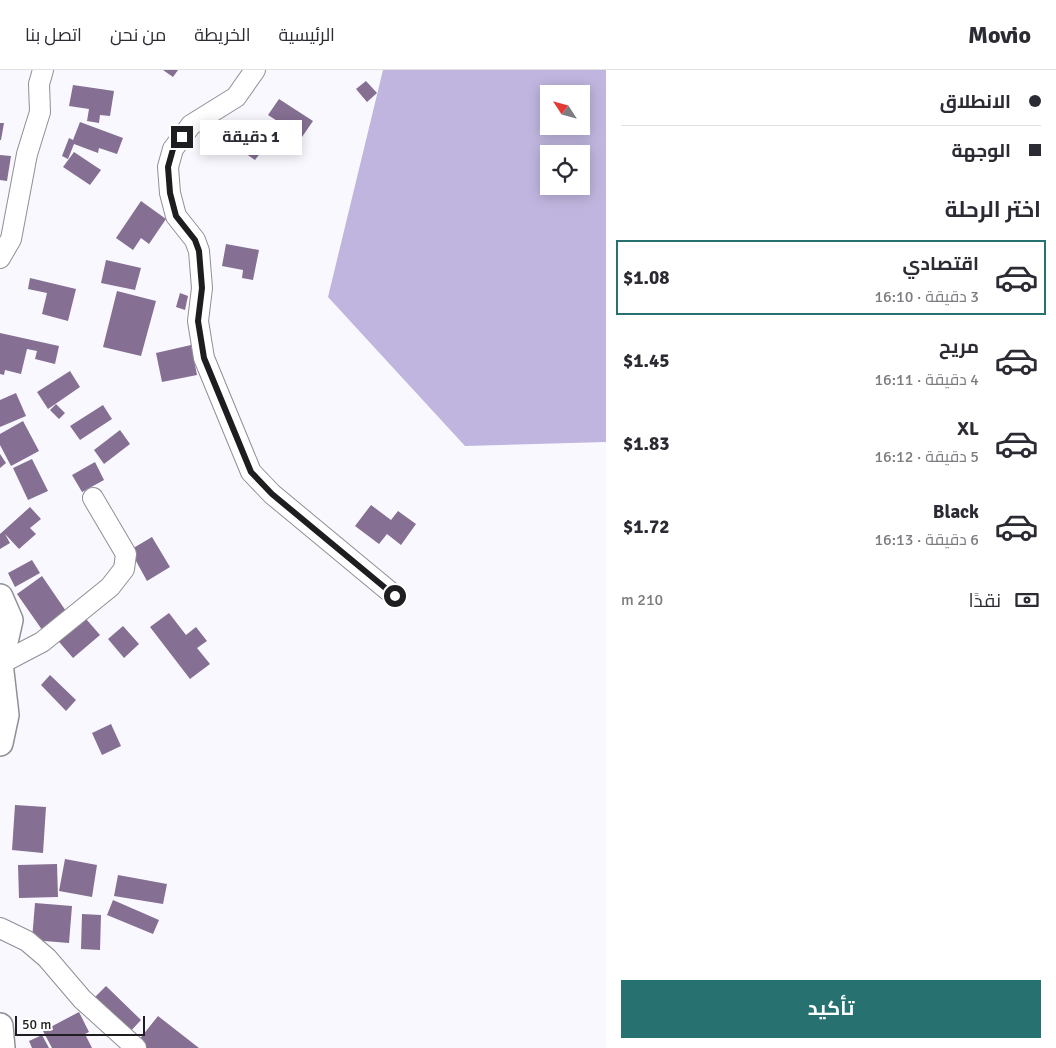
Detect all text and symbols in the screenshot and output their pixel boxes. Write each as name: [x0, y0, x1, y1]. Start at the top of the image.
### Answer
text: Movio: [968, 20, 1031, 50]
text: اتصل بنا: [25, 24, 82, 46]
text: من نحن: [110, 24, 166, 46]
text: الخريطة: [194, 24, 250, 46]
text: الرئيسية: [278, 24, 335, 46]
north arrow: [540, 85, 590, 135]
map controls: [540, 85, 590, 195]
text: الانطلاق: [940, 90, 1011, 114]
callout: 1 دقيقة: [200, 120, 302, 154]
route end: [171, 126, 193, 148]
text: 1 دقيقة: [222, 127, 280, 147]
text: الوجهة: [951, 139, 1011, 163]
button: locate: [540, 145, 590, 195]
text: اختر الرحلة: [945, 196, 1041, 223]
text: اقتصادي: [903, 252, 979, 276]
icon: car: [994, 255, 1039, 300]
text: $1.08: [623, 266, 669, 290]
text: 3 دقيقة · 16:10: [874, 287, 979, 307]
text: مريح: [939, 335, 979, 359]
icon: car: [994, 338, 1039, 383]
text: $1.45: [623, 349, 669, 373]
text: 4 دقيقة · 16:11: [874, 370, 979, 390]
text: XL: [957, 417, 979, 441]
icon: car: [994, 421, 1039, 466]
text: $1.83: [623, 432, 669, 456]
text: 5 دقيقة · 16:12: [874, 447, 979, 467]
text: Black: [933, 500, 979, 524]
icon: car: [994, 504, 1039, 549]
text: $1.72: [623, 515, 669, 539]
text: 6 دقيقة · 16:13: [874, 530, 979, 550]
route start: [384, 585, 406, 607]
icon: cash: [1013, 586, 1041, 614]
text: نقدًا: [969, 589, 1001, 613]
text: 210 m: [621, 590, 663, 610]
button: تأكيد: [621, 980, 1041, 1038]
scale bar: [15, 1013, 145, 1036]
text: 50 m: [22, 1016, 51, 1033]

